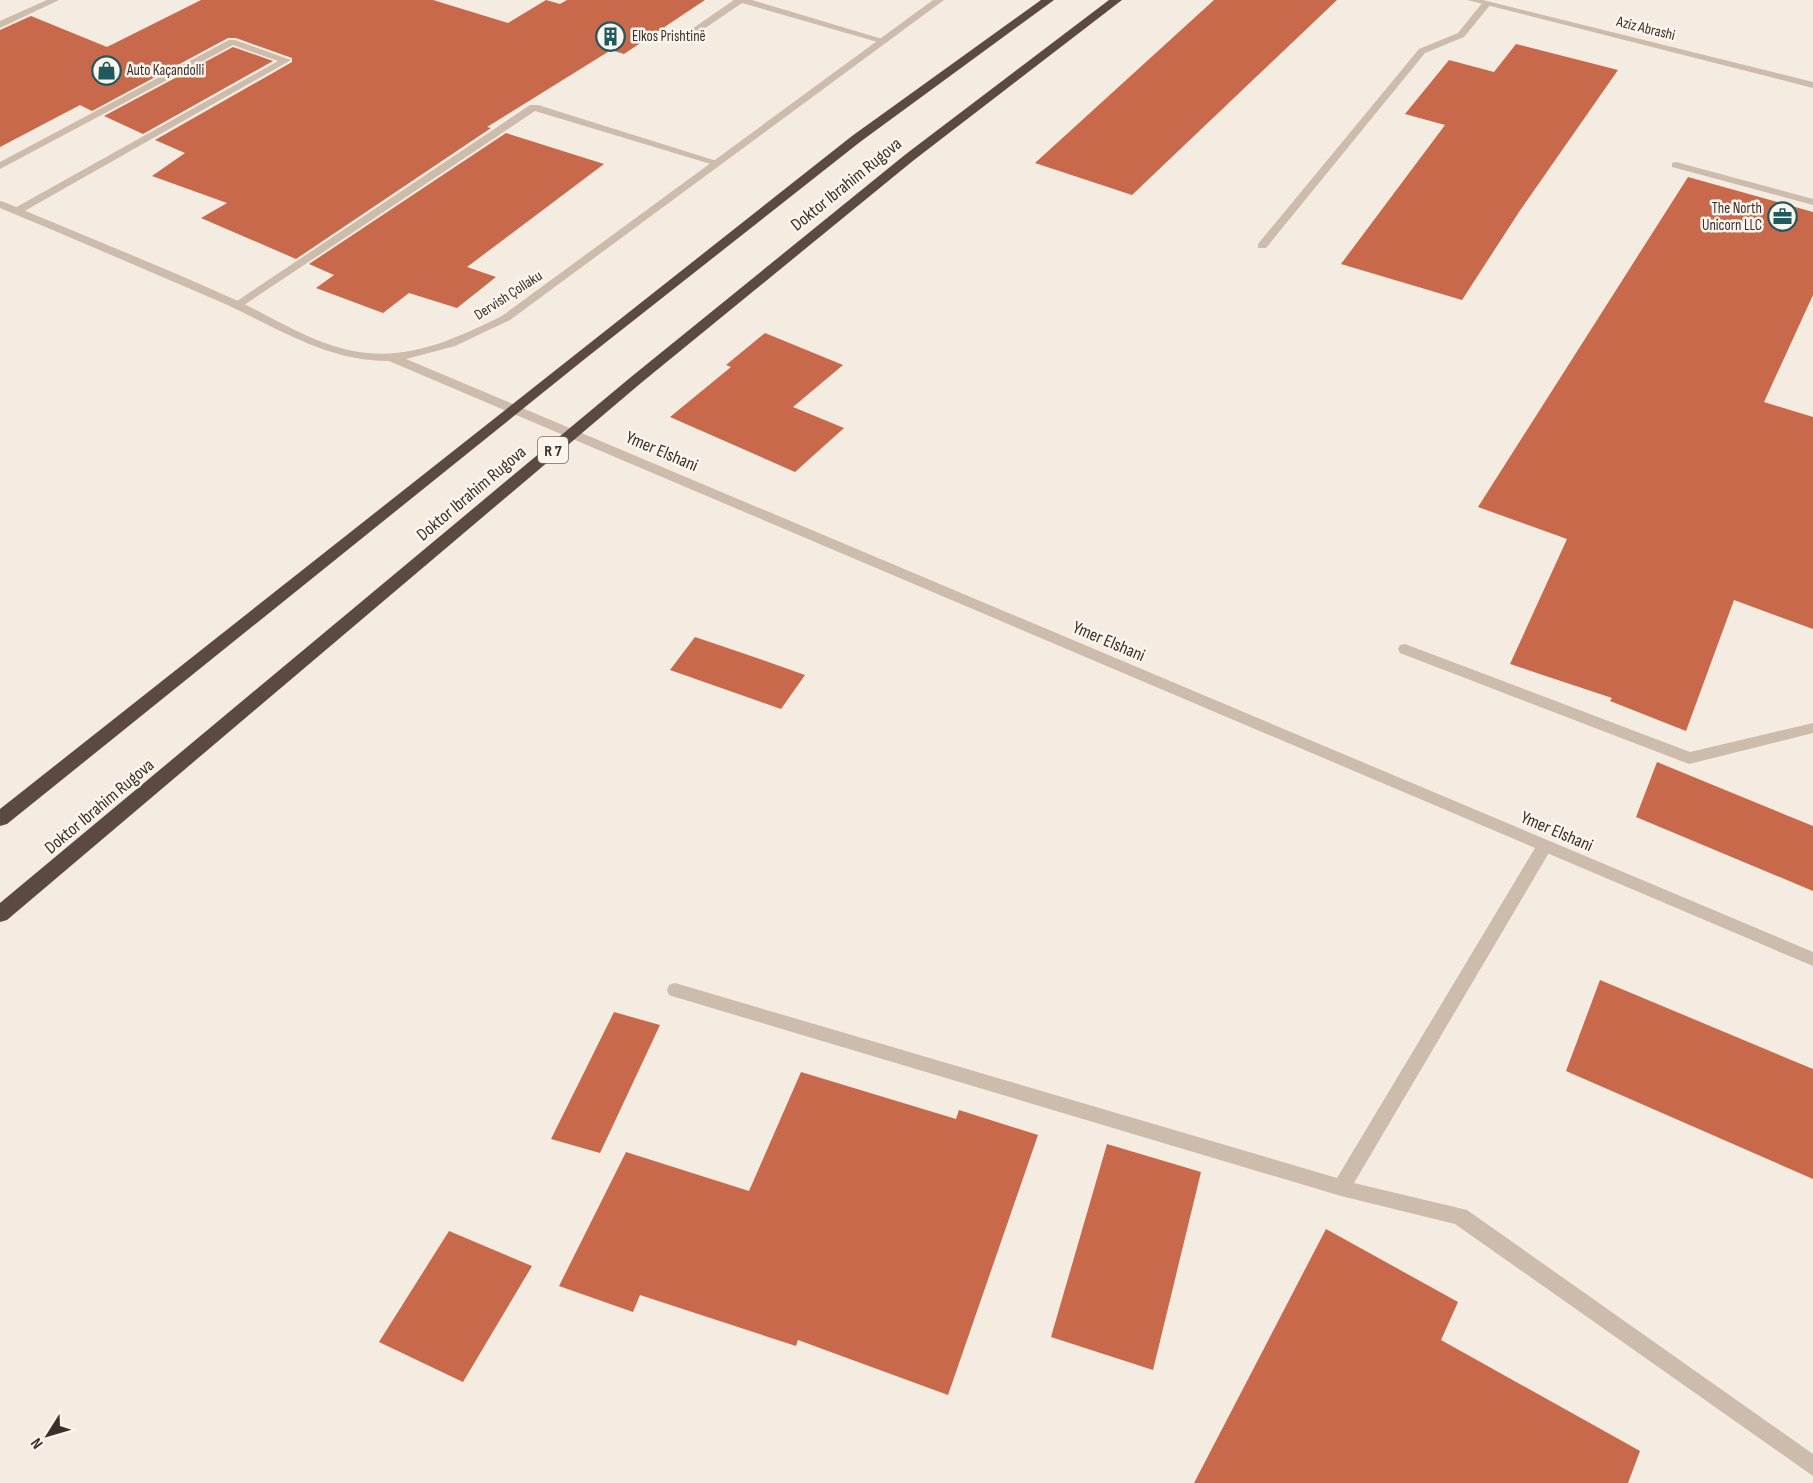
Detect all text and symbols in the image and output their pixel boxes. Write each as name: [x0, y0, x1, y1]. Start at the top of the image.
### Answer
street label: Aziz Abrashi: [1614, 12, 1677, 45]
building icon: Elkos Prishtinë: [595, 20, 627, 52]
place label: Elkos Prishtinë: [632, 27, 706, 46]
shop icon: Auto Kaçandolli: [90, 54, 122, 86]
place label: Auto Kaçandolli: [126, 61, 205, 80]
street label: Doktor Ibrahim Rugova: [787, 133, 906, 235]
place label: The North Unicorn LLC: [1702, 199, 1762, 235]
office icon: The North Unicorn LLC: [1767, 201, 1799, 233]
street label: Dervish Çollaku: [471, 266, 546, 324]
street label: Ymer Elshani: [622, 427, 701, 476]
road number: R 7: [538, 437, 568, 463]
street label: Doktor Ibrahim Rugova: [412, 441, 530, 545]
street label: Ymer Elshani: [1069, 617, 1148, 666]
street label: Doktor Ibrahim Rugova: [40, 754, 158, 858]
street label: Ymer Elshani: [1517, 807, 1596, 856]
north arrow: [18, 1405, 78, 1465]
text: N: [27, 1434, 47, 1452]

